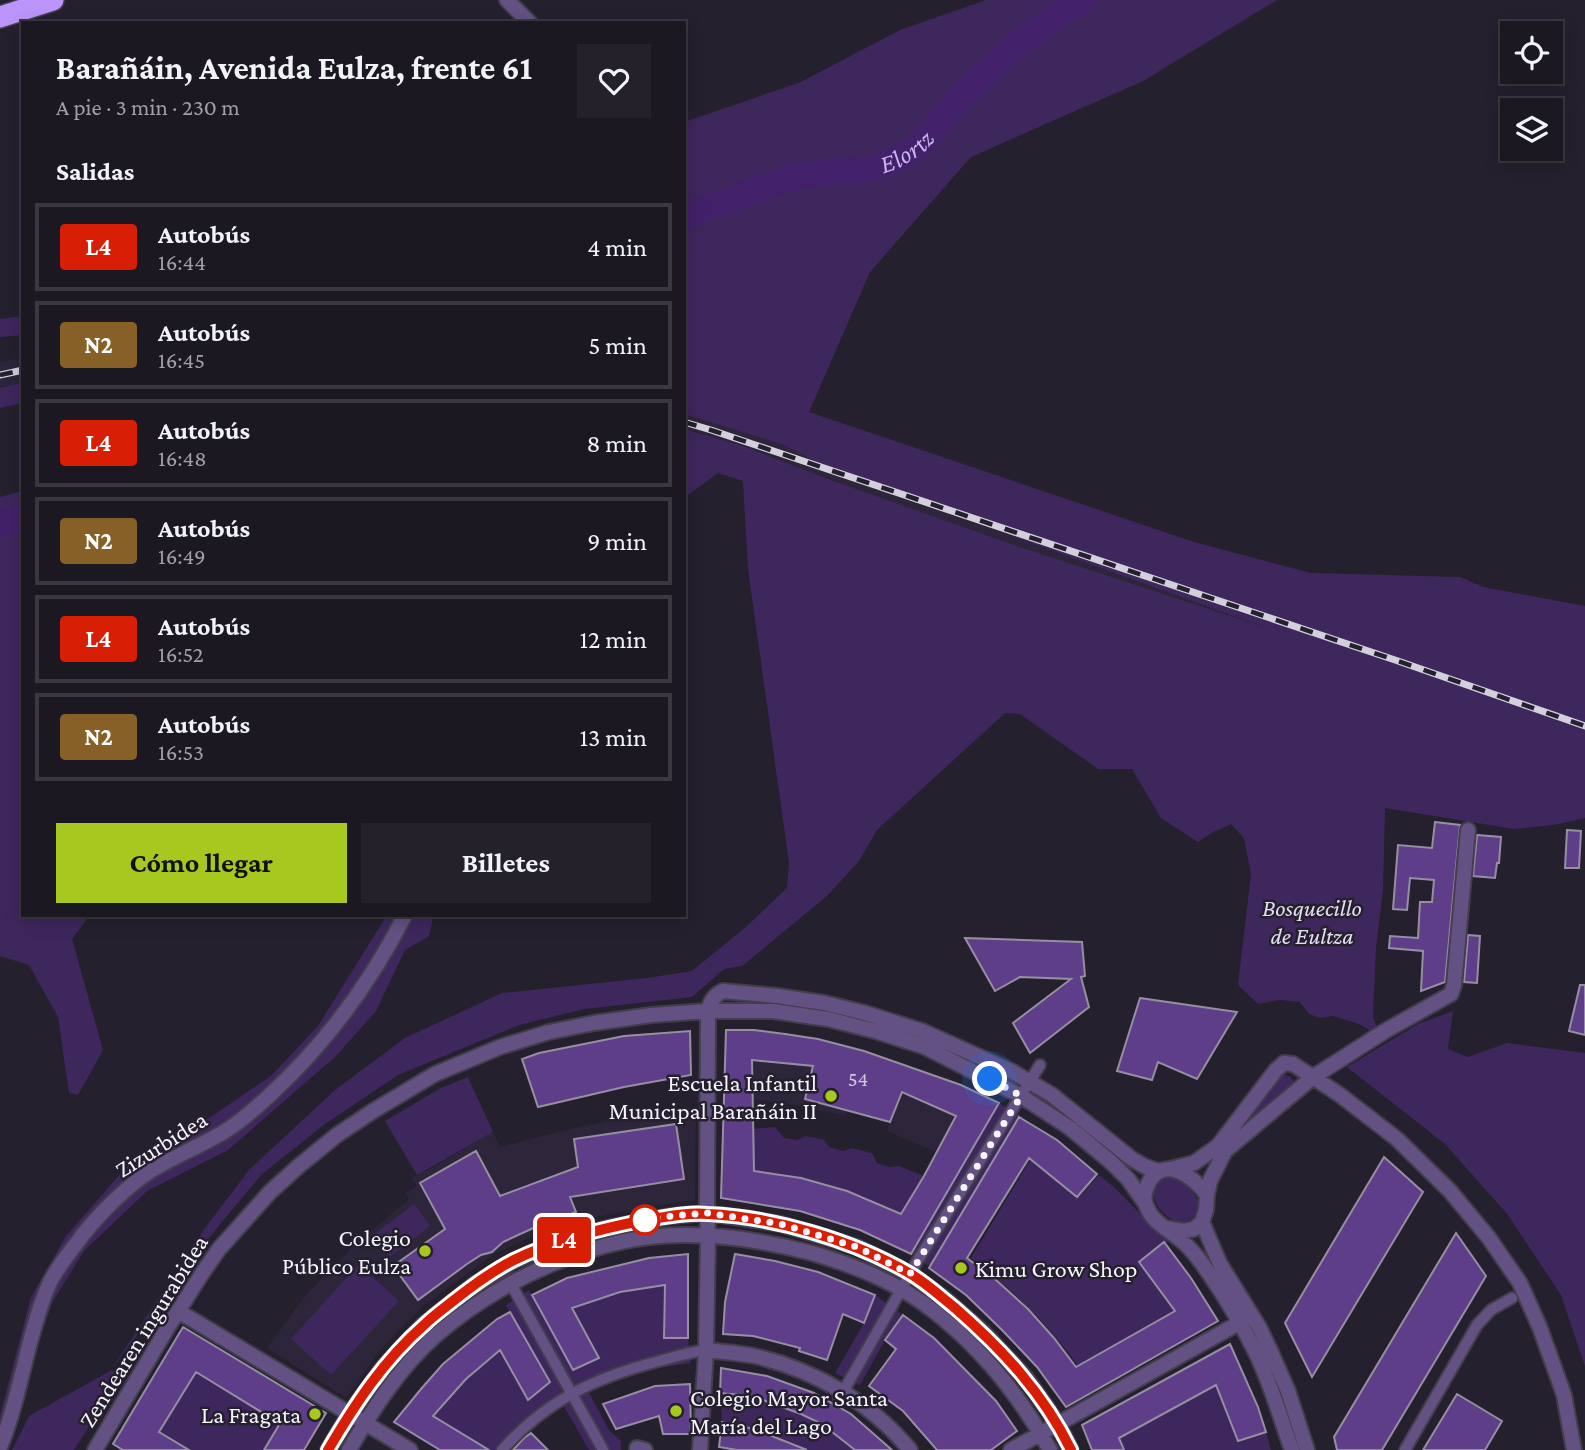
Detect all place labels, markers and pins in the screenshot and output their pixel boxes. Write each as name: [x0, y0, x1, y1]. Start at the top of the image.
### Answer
place label: Escuela Infantil Municipal Barañáin II: [609, 1069, 817, 1124]
marker: Escuela Infantil Municipal Barañáin II: [823, 1088, 839, 1104]
unlabelled marker: [630, 1205, 660, 1235]
place label: Colegio Público Eulza: [282, 1224, 411, 1279]
marker: Colegio Público Eulza: [417, 1243, 433, 1259]
place label: Kimu Grow Shop: [975, 1255, 1137, 1282]
marker: Kimu Grow Shop: [953, 1260, 969, 1276]
place label: Colegio Mayor Santa María del Lago: [690, 1384, 888, 1439]
place label: La Fragata: [201, 1401, 301, 1428]
marker: Colegio Mayor Santa María del Lago: [668, 1403, 684, 1419]
marker: La Fragata: [307, 1406, 323, 1422]

